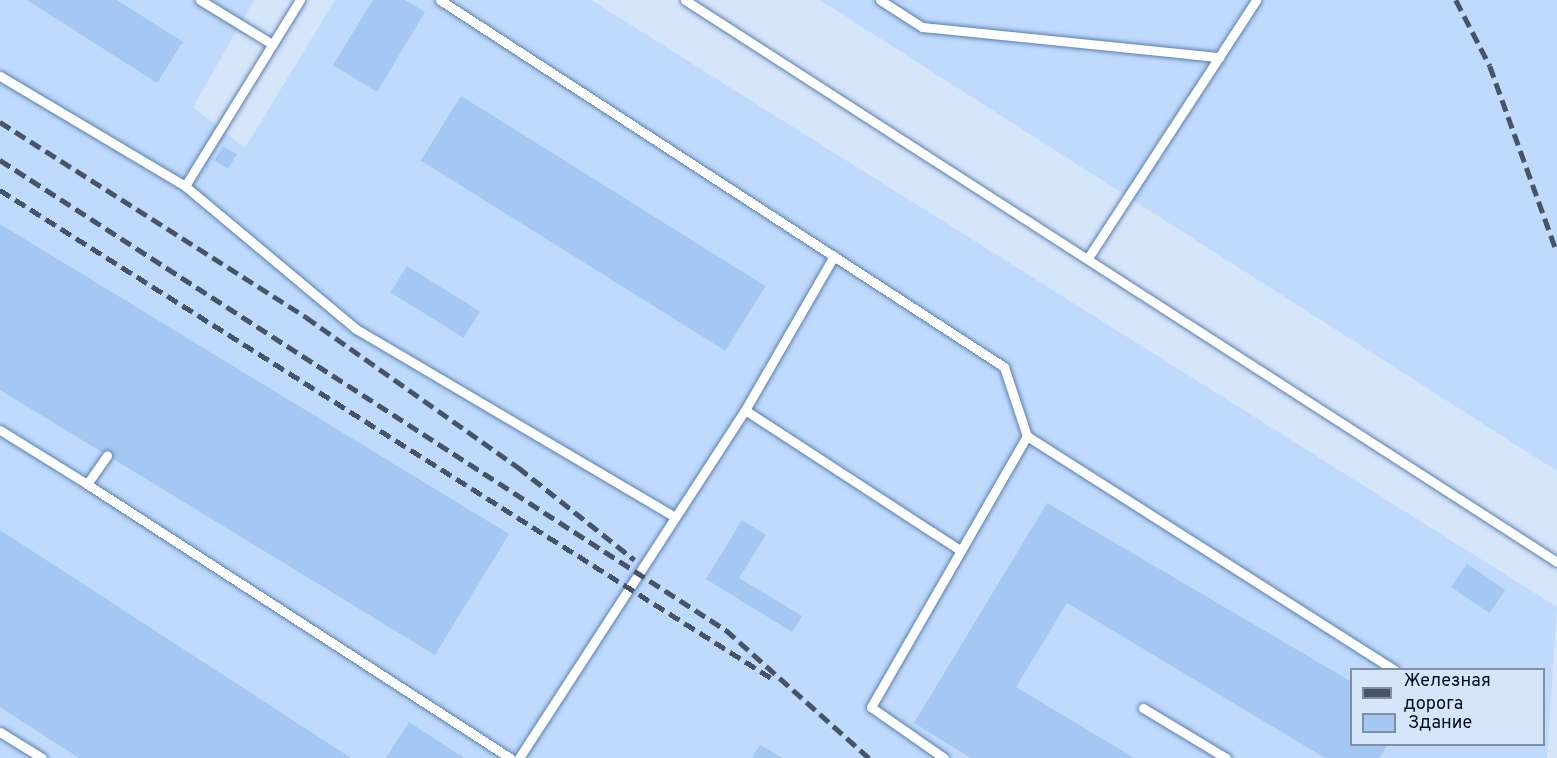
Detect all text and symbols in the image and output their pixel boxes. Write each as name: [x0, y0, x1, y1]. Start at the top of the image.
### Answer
legend: [1350, 668, 1545, 746]
text: Железная дорога: [1404, 670, 1491, 716]
text: Здание: [1408, 712, 1472, 735]

